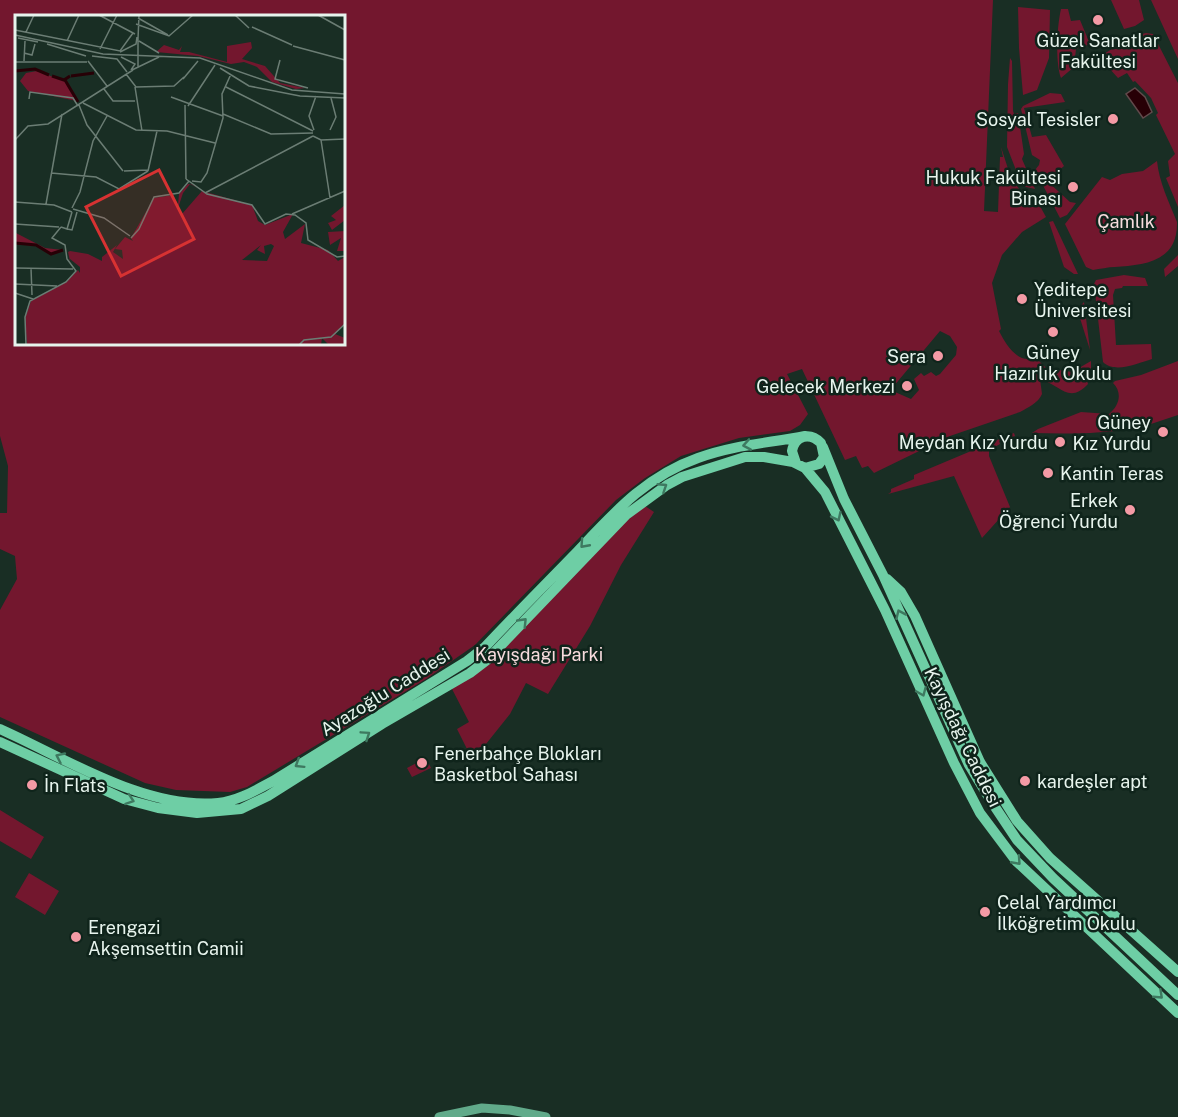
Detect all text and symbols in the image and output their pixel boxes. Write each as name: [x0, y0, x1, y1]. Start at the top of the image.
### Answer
marker: Güzel Sanatlar Fakültesi: [1091, 13, 1105, 27]
inset map: [15, 15, 345, 345]
place label: Güzel Sanatlar Fakültesi: [1036, 30, 1160, 72]
place label: Sosyal Tesisler: [976, 109, 1101, 130]
marker: Sosyal Tesisler: [1106, 112, 1120, 126]
place label: Hukuk Fakültesi Binası: [926, 167, 1061, 209]
marker: Hukuk Fakültesi Binası: [1066, 180, 1080, 194]
park label: Çamlık: [1097, 211, 1155, 232]
place label: Yeditepe Üniversitesi: [1034, 279, 1132, 321]
marker: Yeditepe Üniversitesi: [1015, 292, 1029, 306]
marker: Güney Hazırlık Okulu: [1046, 325, 1060, 339]
place label: Güney Hazırlık Okulu: [994, 342, 1112, 384]
place label: Sera: [887, 346, 926, 367]
marker: Sera: [931, 349, 945, 363]
place label: Gelecek Merkezi: [756, 376, 895, 397]
marker: Gelecek Merkezi: [900, 379, 914, 393]
place label: Güney Kız Yurdu: [1073, 412, 1151, 454]
marker: Güney Kız Yurdu: [1156, 425, 1170, 439]
place label: Meydan Kız Yurdu: [899, 432, 1048, 453]
marker: Meydan Kız Yurdu: [1053, 435, 1067, 449]
one-way arrow: [742, 438, 752, 451]
place label: Kantin Teras: [1060, 463, 1164, 484]
marker: Kantin Teras: [1041, 466, 1055, 480]
one-way arrow: [657, 483, 667, 495]
place label: Erkek Öğrenci Yurdu: [999, 490, 1118, 532]
marker: Erkek Öğrenci Yurdu: [1123, 503, 1137, 517]
one-way arrow: [830, 511, 841, 521]
one-way arrow: [580, 537, 591, 547]
one-way arrow: [896, 609, 908, 620]
one-way arrow: [516, 619, 527, 630]
street label: Ayazoğlu Caddesi: [317, 644, 453, 740]
park label: Kayışdağı Parki: [475, 644, 603, 665]
street label: Kayışdağı Caddesi: [920, 664, 1006, 810]
one-way arrow: [915, 686, 927, 697]
one-way arrow: [359, 731, 370, 742]
place label: Fenerbahçe Blokları Basketbol Sahası: [434, 743, 602, 785]
one-way arrow: [55, 753, 66, 765]
marker: Fenerbahçe Blokları Basketbol Sahası: [415, 756, 429, 770]
one-way arrow: [295, 757, 306, 768]
place label: kardeşler apt: [1037, 771, 1148, 792]
place label: İn Flats: [44, 774, 106, 796]
marker: kardeşler apt: [1018, 774, 1032, 788]
marker: İn Flats: [25, 778, 39, 792]
one-way arrow: [124, 793, 135, 806]
one-way arrow: [1010, 855, 1021, 865]
place label: Celal Yardımcı İlköğretim Okulu: [997, 892, 1136, 934]
marker: Celal Yardımcı İlköğretim Okulu: [978, 905, 992, 919]
place label: Erengazi Akşemsettin Camii: [88, 917, 244, 959]
marker: Erengazi Akşemsettin Camii: [69, 930, 83, 944]
one-way arrow: [1152, 988, 1162, 999]

